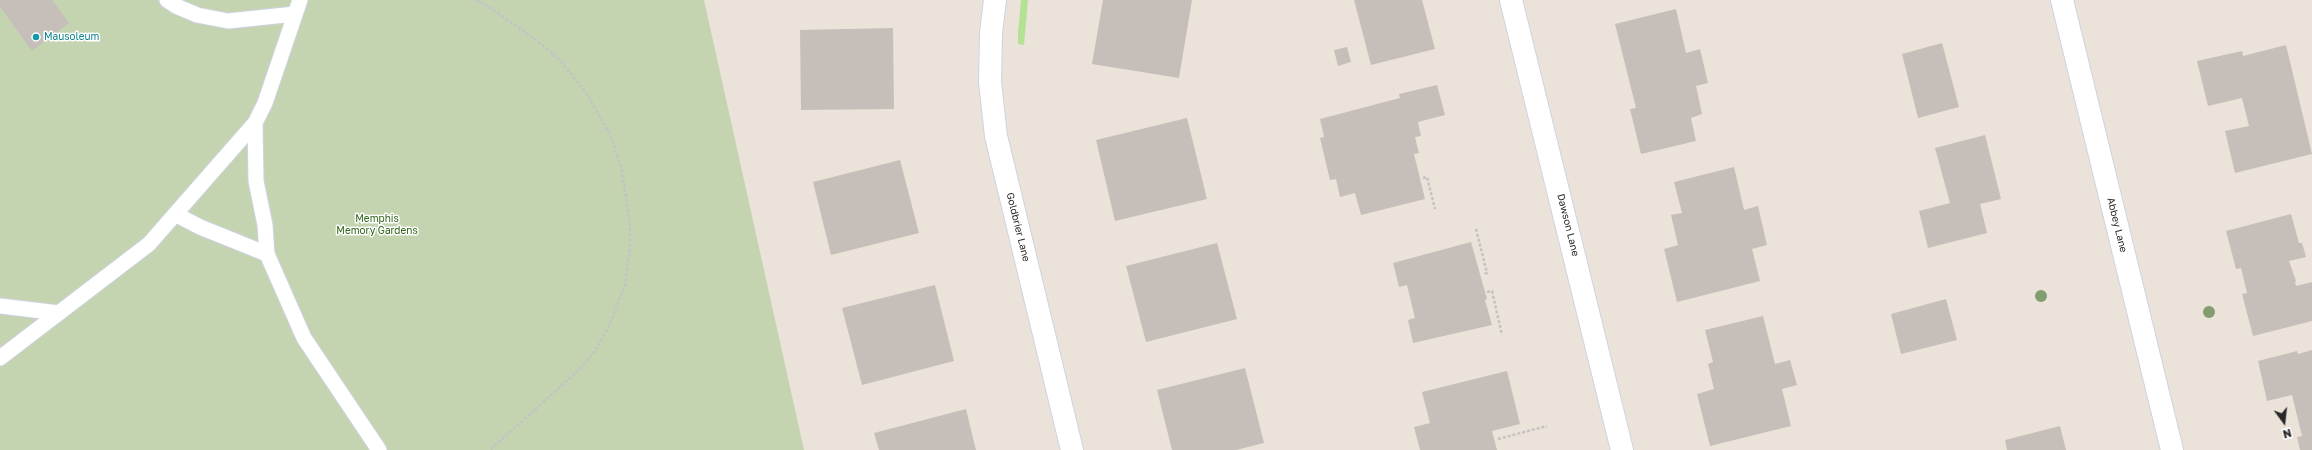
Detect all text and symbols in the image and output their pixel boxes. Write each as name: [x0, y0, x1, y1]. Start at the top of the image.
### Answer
place label: Mausoleum: [44, 31, 99, 43]
marker: Mausoleum: [31, 32, 41, 42]
street label: Goldbrier Lane: [1004, 191, 1032, 263]
street label: Dawson Lane: [1554, 192, 1582, 258]
street label: Abbey Lane: [2104, 196, 2130, 254]
park label: Memphis Memory Gardens: [336, 213, 418, 236]
north arrow: [2264, 402, 2304, 442]
text: N: [2282, 427, 2293, 441]

